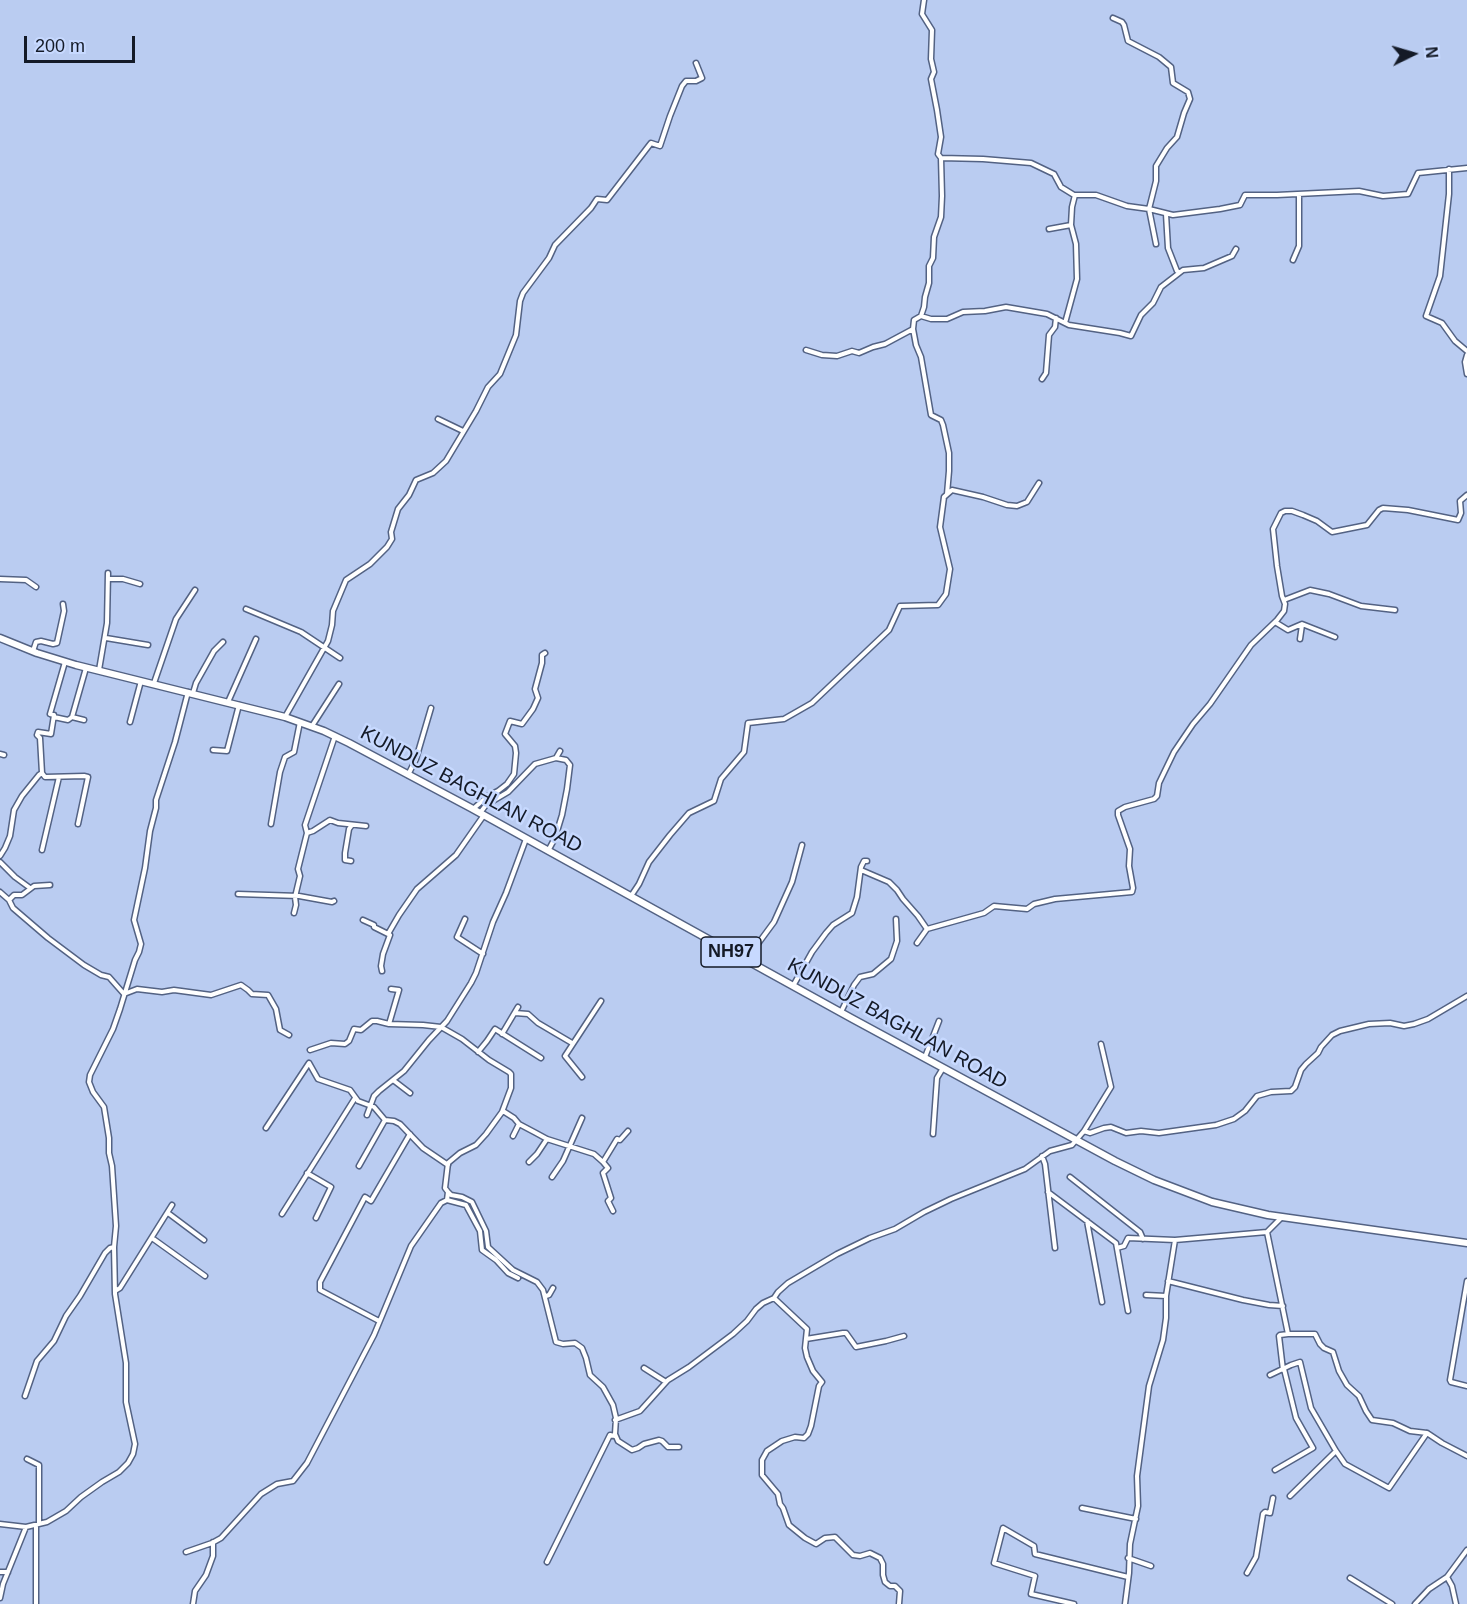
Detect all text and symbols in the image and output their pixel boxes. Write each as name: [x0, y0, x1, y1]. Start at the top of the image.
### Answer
scale bar: [27, 24, 138, 62]
north arrow: [1383, 24, 1443, 84]
text: 200 m: [35, 36, 85, 56]
text: N: [1422, 46, 1440, 59]
street label: KUNDUZ BAGHLAN ROAD: [356, 721, 586, 859]
road number: NH97: [701, 937, 761, 967]
street label: KUNDUZ BAGHLAN ROAD: [783, 953, 1011, 1095]

